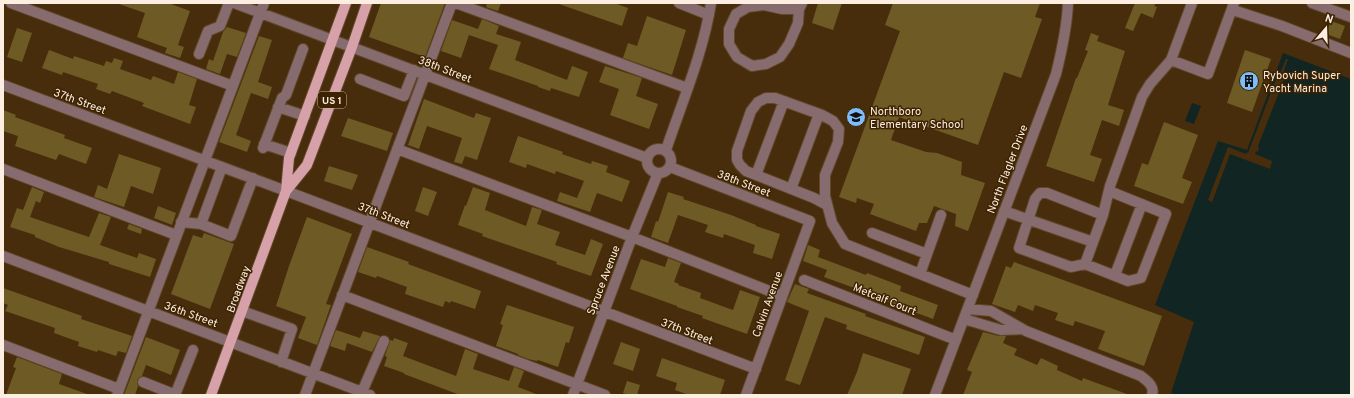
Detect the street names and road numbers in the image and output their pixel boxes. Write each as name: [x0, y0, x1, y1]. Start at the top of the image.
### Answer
street label: 38th Street: [416, 53, 473, 87]
street label: 37th Street: [51, 86, 108, 118]
road number: US 1: [318, 92, 346, 108]
street label: North Flagler Drive: [985, 123, 1031, 216]
street label: 38th Street: [715, 167, 772, 201]
street label: 37th Street: [355, 200, 412, 232]
street label: Spruce Avenue: [584, 243, 624, 317]
street label: Broadway: [224, 264, 254, 315]
street label: Calvin Avenue: [750, 269, 786, 339]
street label: Metcalf Court: [851, 281, 918, 319]
street label: 36th Street: [162, 299, 219, 331]
street label: 37th Street: [658, 316, 715, 348]

